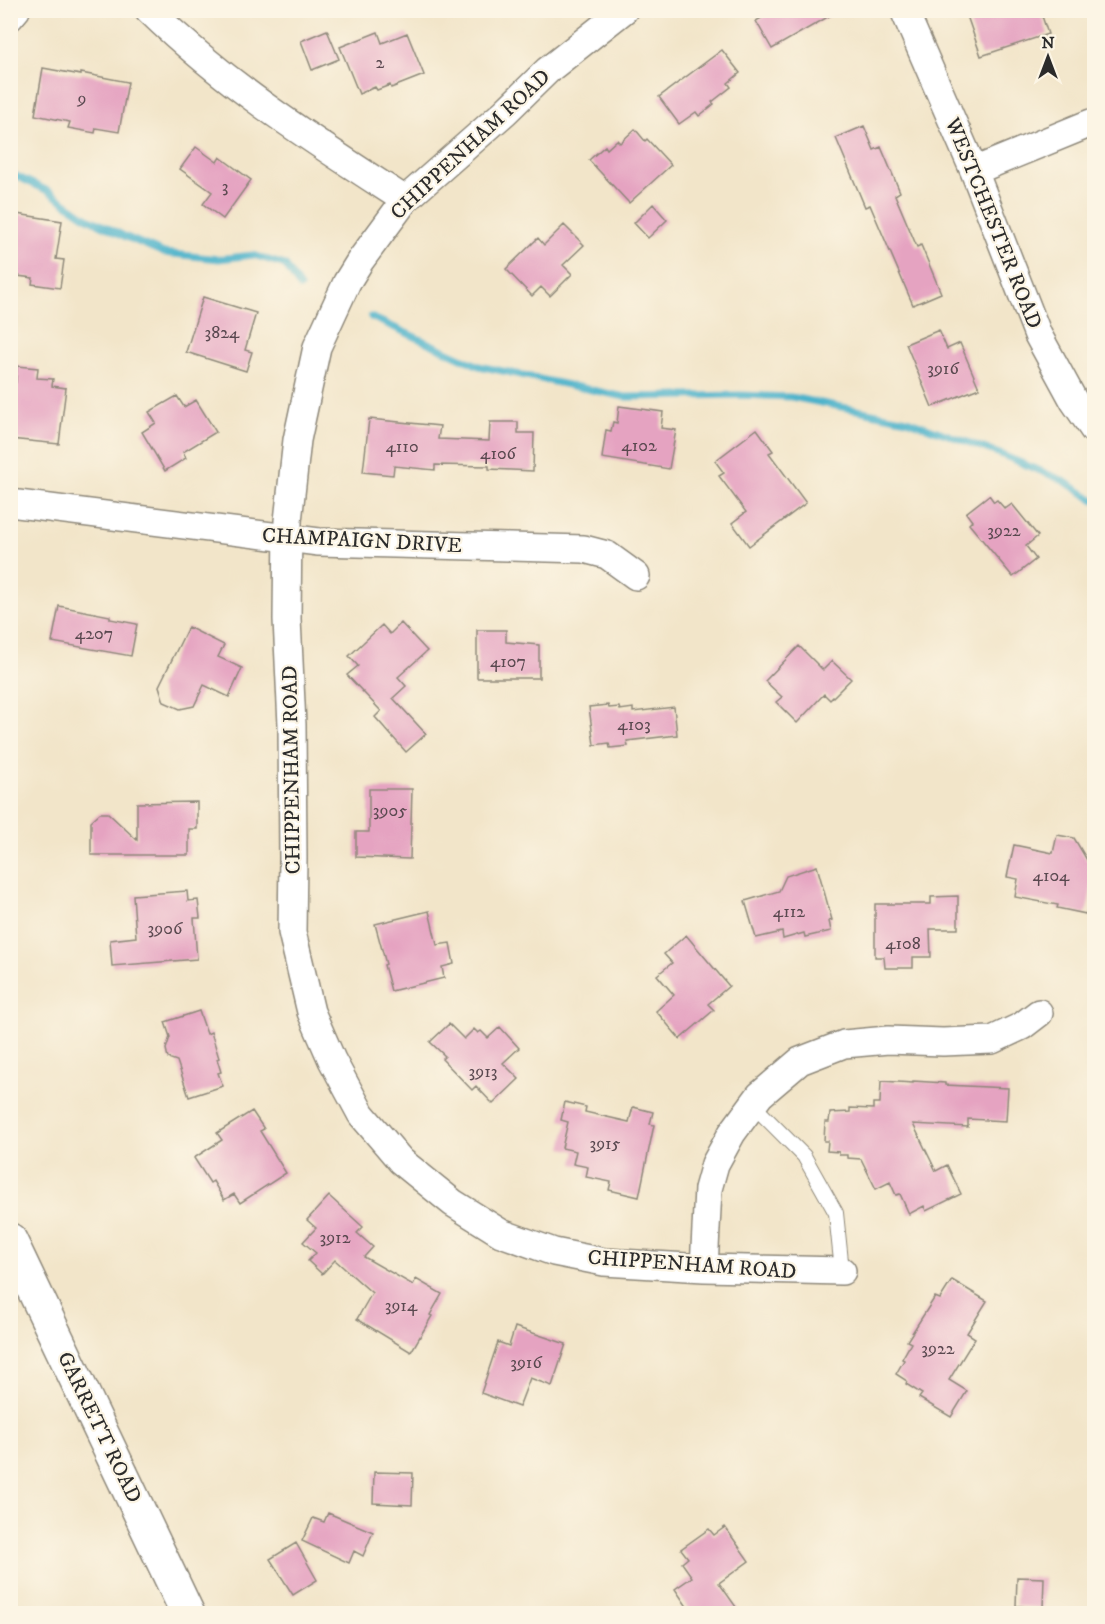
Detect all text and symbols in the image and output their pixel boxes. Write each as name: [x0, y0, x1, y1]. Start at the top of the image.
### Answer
north arrow: [1018, 27, 1078, 87]
text: N: [1041, 33, 1055, 53]
house number: 2: [376, 52, 385, 74]
street label: CHIPPENHAM ROAD: [385, 64, 556, 226]
house number: 9: [77, 88, 86, 110]
street label: WESTCHESTER ROAD: [938, 113, 1047, 333]
house number: 3: [222, 176, 228, 198]
house number: 3824: [205, 322, 240, 344]
house number: 3916: [927, 358, 959, 380]
house number: 4102: [621, 435, 657, 457]
house number: 4110: [385, 436, 419, 458]
house number: 4106: [480, 443, 517, 465]
house number: 3922: [987, 520, 1021, 542]
street label: CHAMPAIGN DRIVE: [261, 523, 463, 559]
house number: 4207: [75, 623, 113, 645]
house number: 4107: [490, 651, 526, 673]
street label: CHIPPENHAM ROAD: [277, 665, 307, 875]
house number: 4103: [617, 714, 651, 736]
house number: 3905: [373, 800, 407, 822]
house number: 4104: [1033, 865, 1070, 887]
house number: 4112: [773, 901, 805, 923]
house number: 3906: [148, 918, 183, 940]
house number: 4108: [885, 933, 921, 955]
house number: 3913: [469, 1061, 497, 1083]
house number: 3915: [589, 1133, 621, 1155]
house number: 3912: [319, 1227, 351, 1249]
street label: CHIPPENHAM ROAD: [587, 1245, 797, 1285]
house number: 3914: [385, 1295, 418, 1317]
house number: 3922: [921, 1338, 955, 1360]
street label: GARRETT ROAD: [51, 1348, 147, 1507]
house number: 3916: [510, 1352, 542, 1374]

